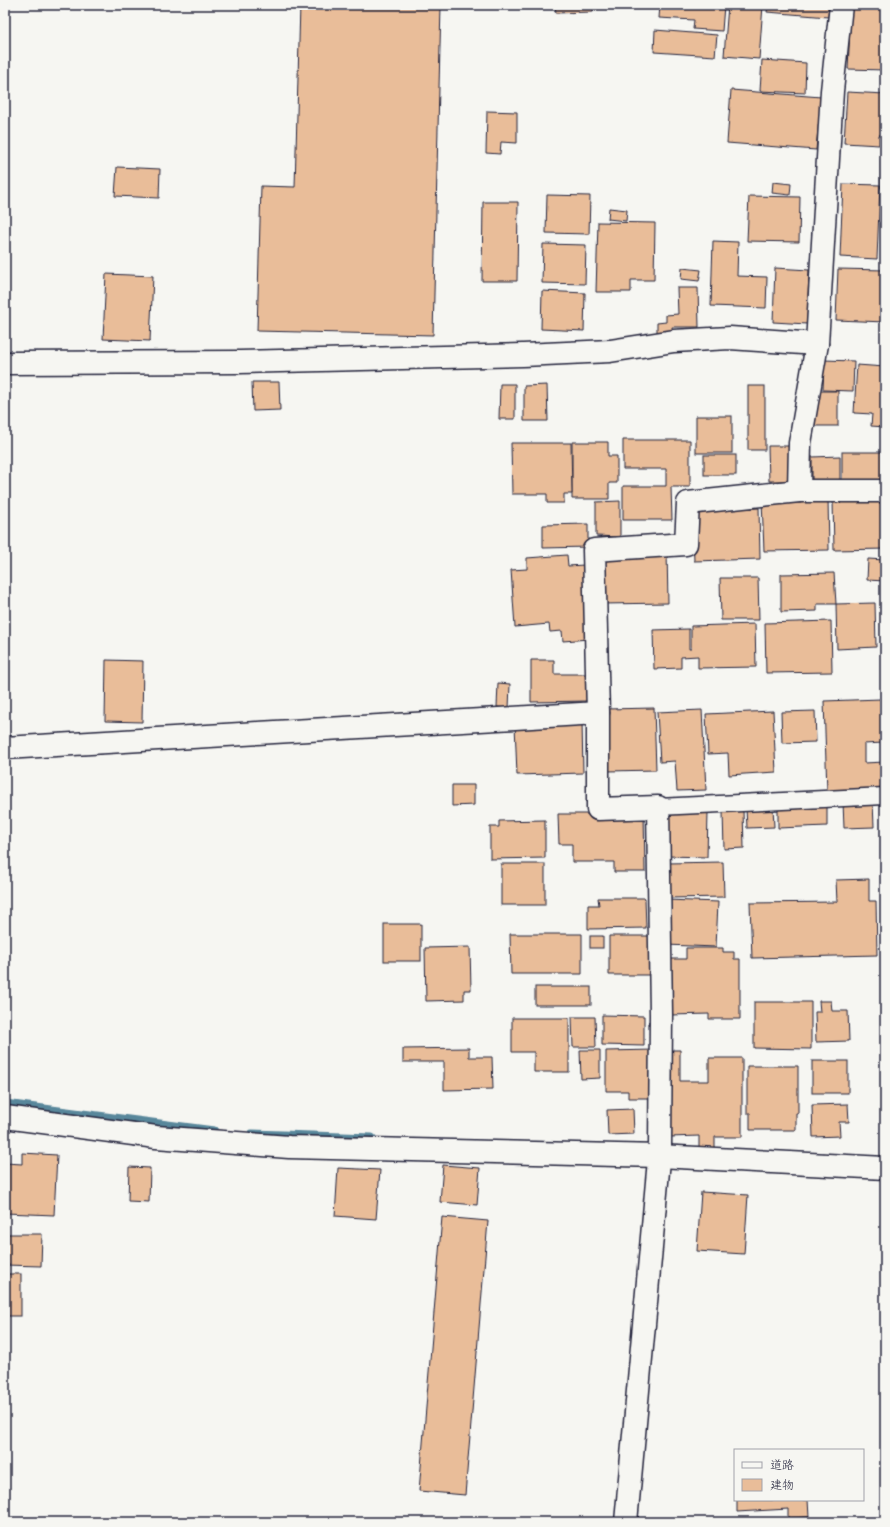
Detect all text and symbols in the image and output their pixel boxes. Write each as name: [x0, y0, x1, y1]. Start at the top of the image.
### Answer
legend: [734, 1449, 864, 1501]
text: 道路: [770, 1459, 794, 1474]
text: 建物: [770, 1479, 794, 1494]

